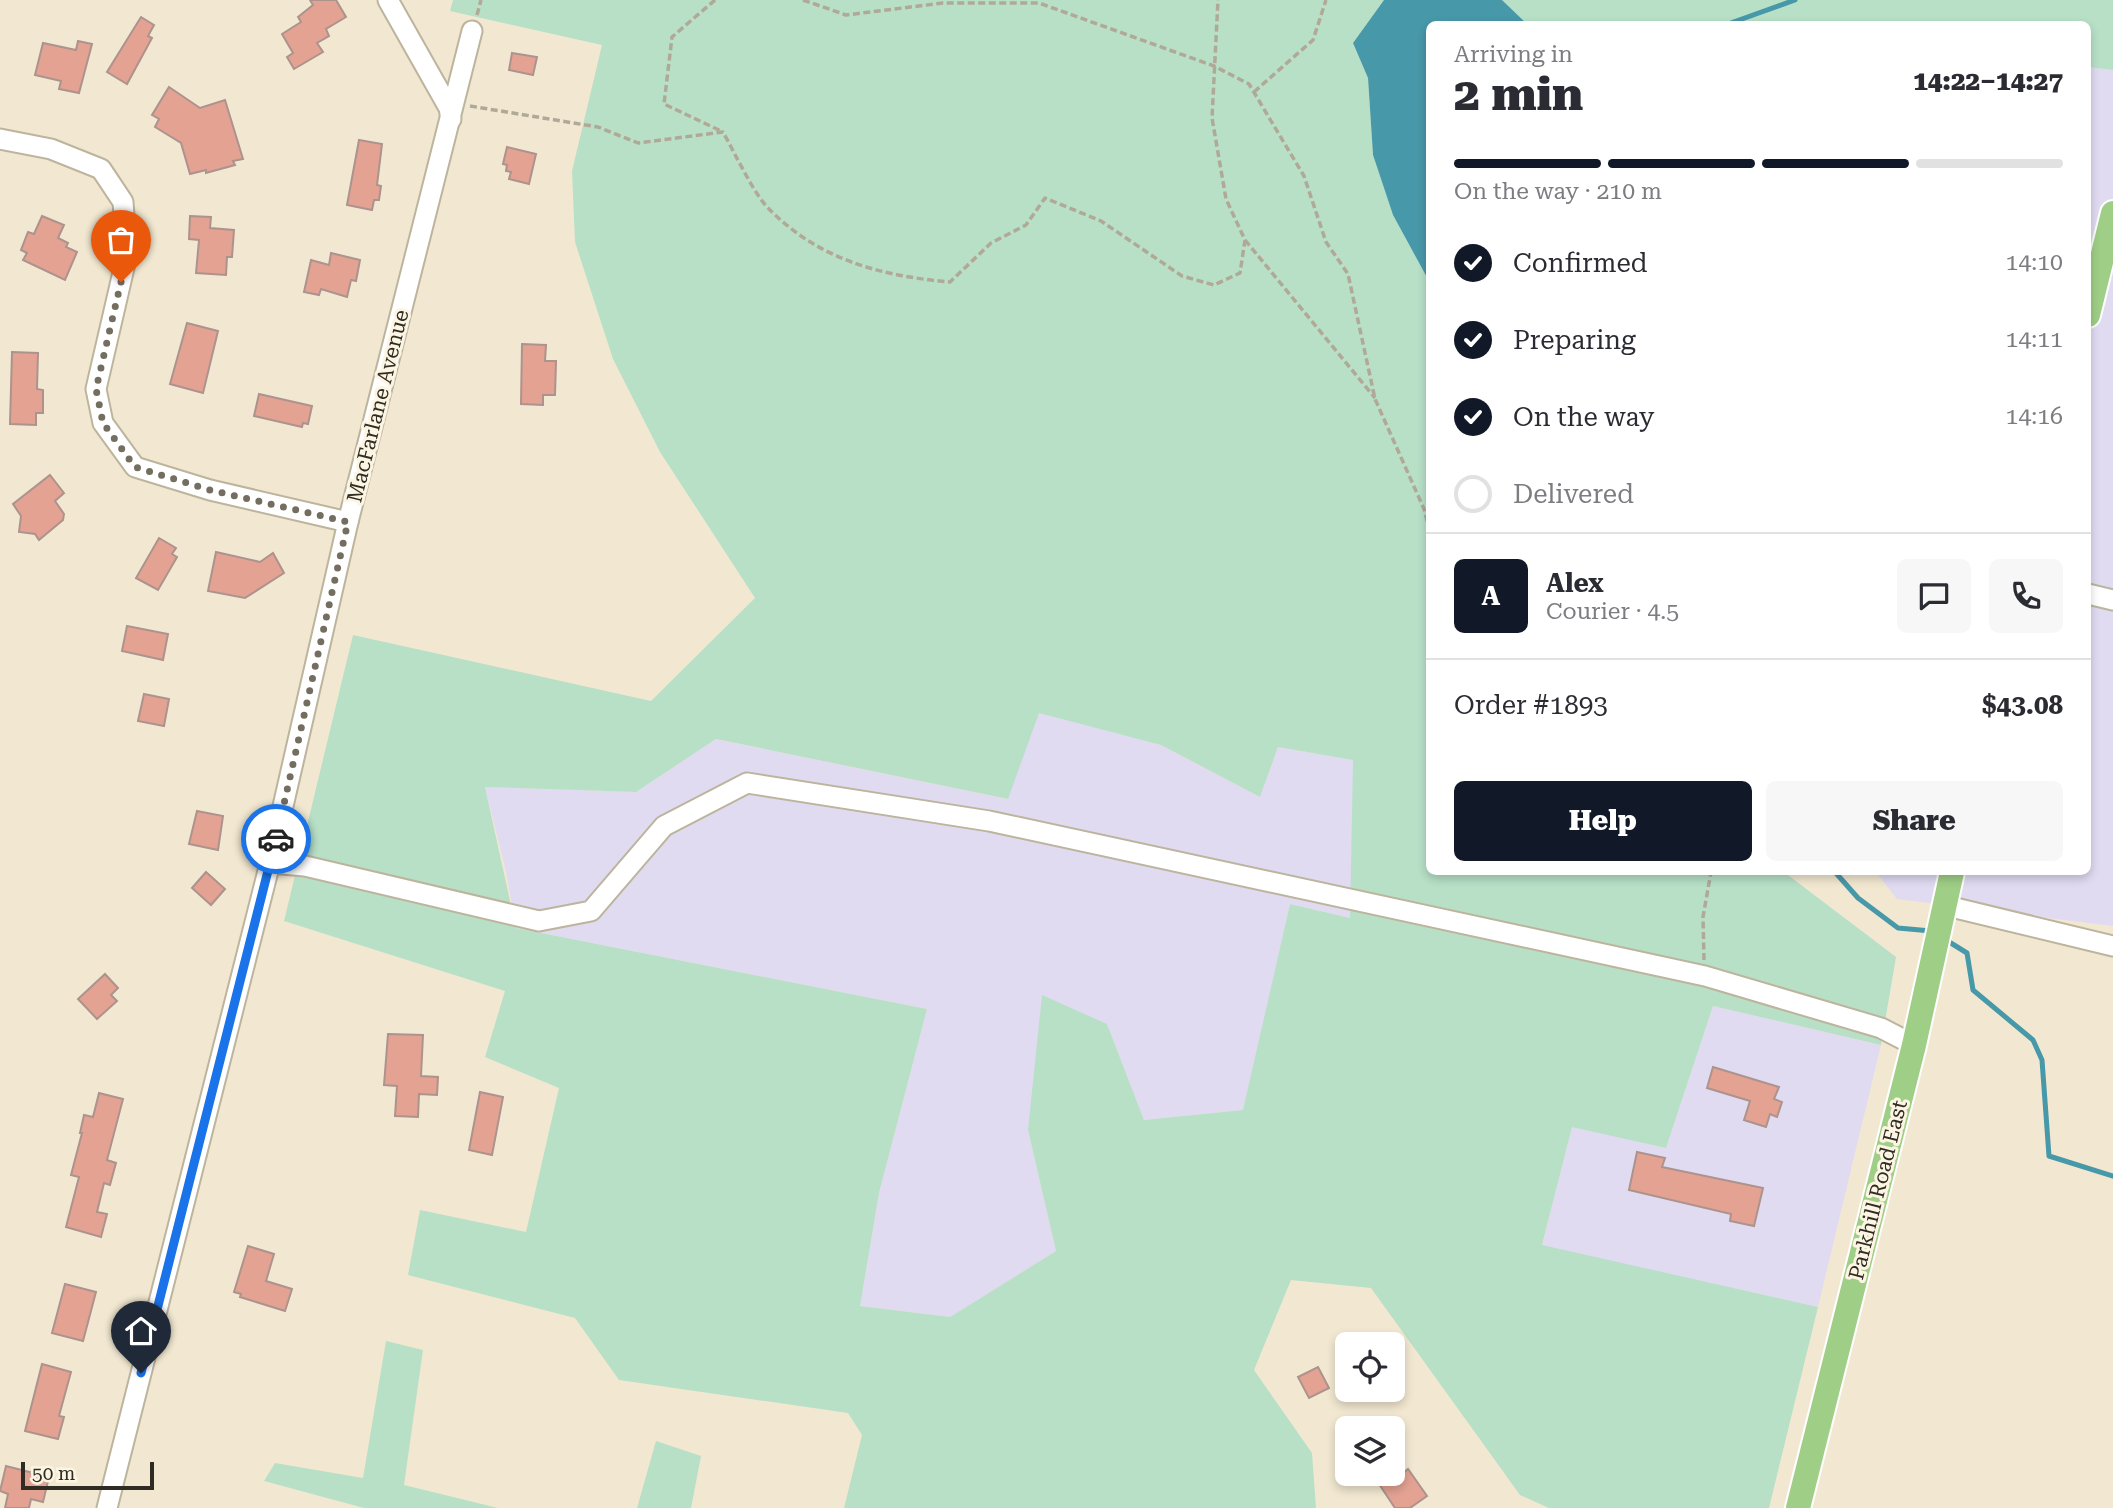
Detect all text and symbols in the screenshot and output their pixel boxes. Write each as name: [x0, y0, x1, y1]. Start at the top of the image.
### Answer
text: Arriving in: [1454, 41, 1573, 68]
text: 14:22–14:27: [1913, 66, 2063, 96]
text: 2 min: [1454, 67, 1583, 121]
text: On the way · 210 m: [1454, 178, 1662, 205]
pin: [91, 210, 151, 282]
icon: bag: [102, 221, 140, 259]
icon: check: [1454, 244, 1492, 282]
text: Confirmed: [1513, 248, 1648, 278]
text: 14:10: [2006, 249, 2063, 276]
street label: MacFarlane Avenue: [342, 307, 414, 505]
icon: check: [1454, 321, 1492, 359]
text: Preparing: [1513, 325, 1636, 355]
text: 14:11: [2006, 326, 2063, 353]
icon: check: [1454, 398, 1492, 436]
text: On the way: [1513, 402, 1654, 432]
text: 14:16: [2006, 403, 2063, 430]
text: Delivered: [1513, 479, 1634, 509]
button: chat: [1897, 559, 1971, 633]
button: phone: [1989, 559, 2063, 633]
text: Alex: [1546, 568, 1604, 598]
text: A: [1482, 581, 1500, 611]
text: Courier · 4.5: [1546, 598, 1679, 625]
text: Order #1893: [1454, 690, 1608, 720]
text: $43.08: [1982, 690, 2063, 720]
button: Help: [1454, 781, 1752, 861]
button: Share: [1766, 781, 2063, 861]
courier: [241, 804, 311, 874]
icon: car: [257, 820, 295, 858]
street label: Parkhill Road East: [1844, 1098, 1912, 1282]
pin: [111, 1301, 171, 1373]
icon: home: [122, 1312, 160, 1350]
map controls: [1335, 1332, 1405, 1486]
button: locate: [1335, 1332, 1405, 1402]
button: layers: [1335, 1416, 1405, 1486]
scale bar: [21, 1459, 154, 1491]
text: 50 m: [32, 1462, 75, 1485]

